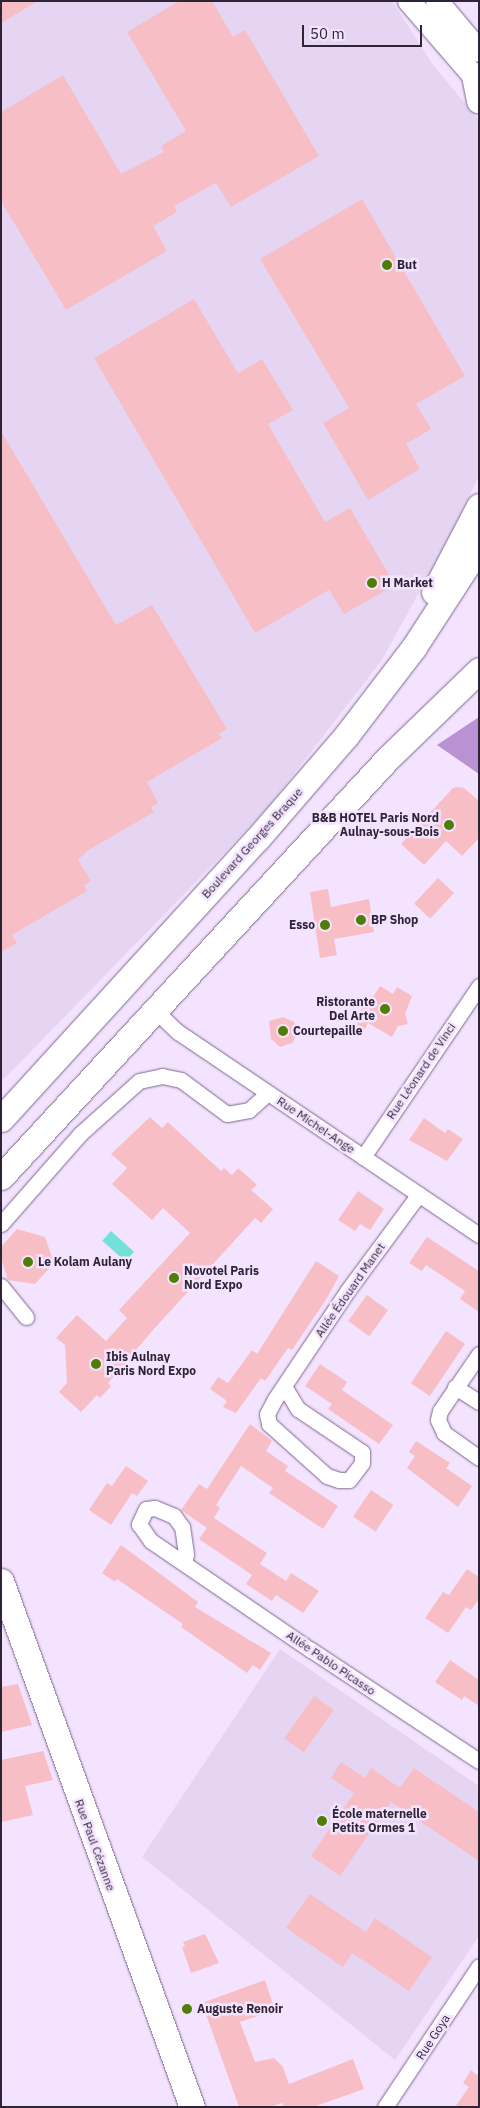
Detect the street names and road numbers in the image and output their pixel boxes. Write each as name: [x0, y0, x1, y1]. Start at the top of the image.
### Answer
street label: Boulevard Georges Braque: [199, 785, 305, 901]
street label: Rue Léonard de Vinci: [383, 1020, 459, 1122]
street label: Rue Michel-Ange: [274, 1094, 358, 1156]
street label: Allée Édouard Manet: [312, 1240, 388, 1340]
street label: Allée Pablo Picasso: [284, 1628, 378, 1698]
street label: Rue Paul Cézanne: [72, 1797, 118, 1893]
street label: Rue Goya: [413, 2012, 453, 2062]

